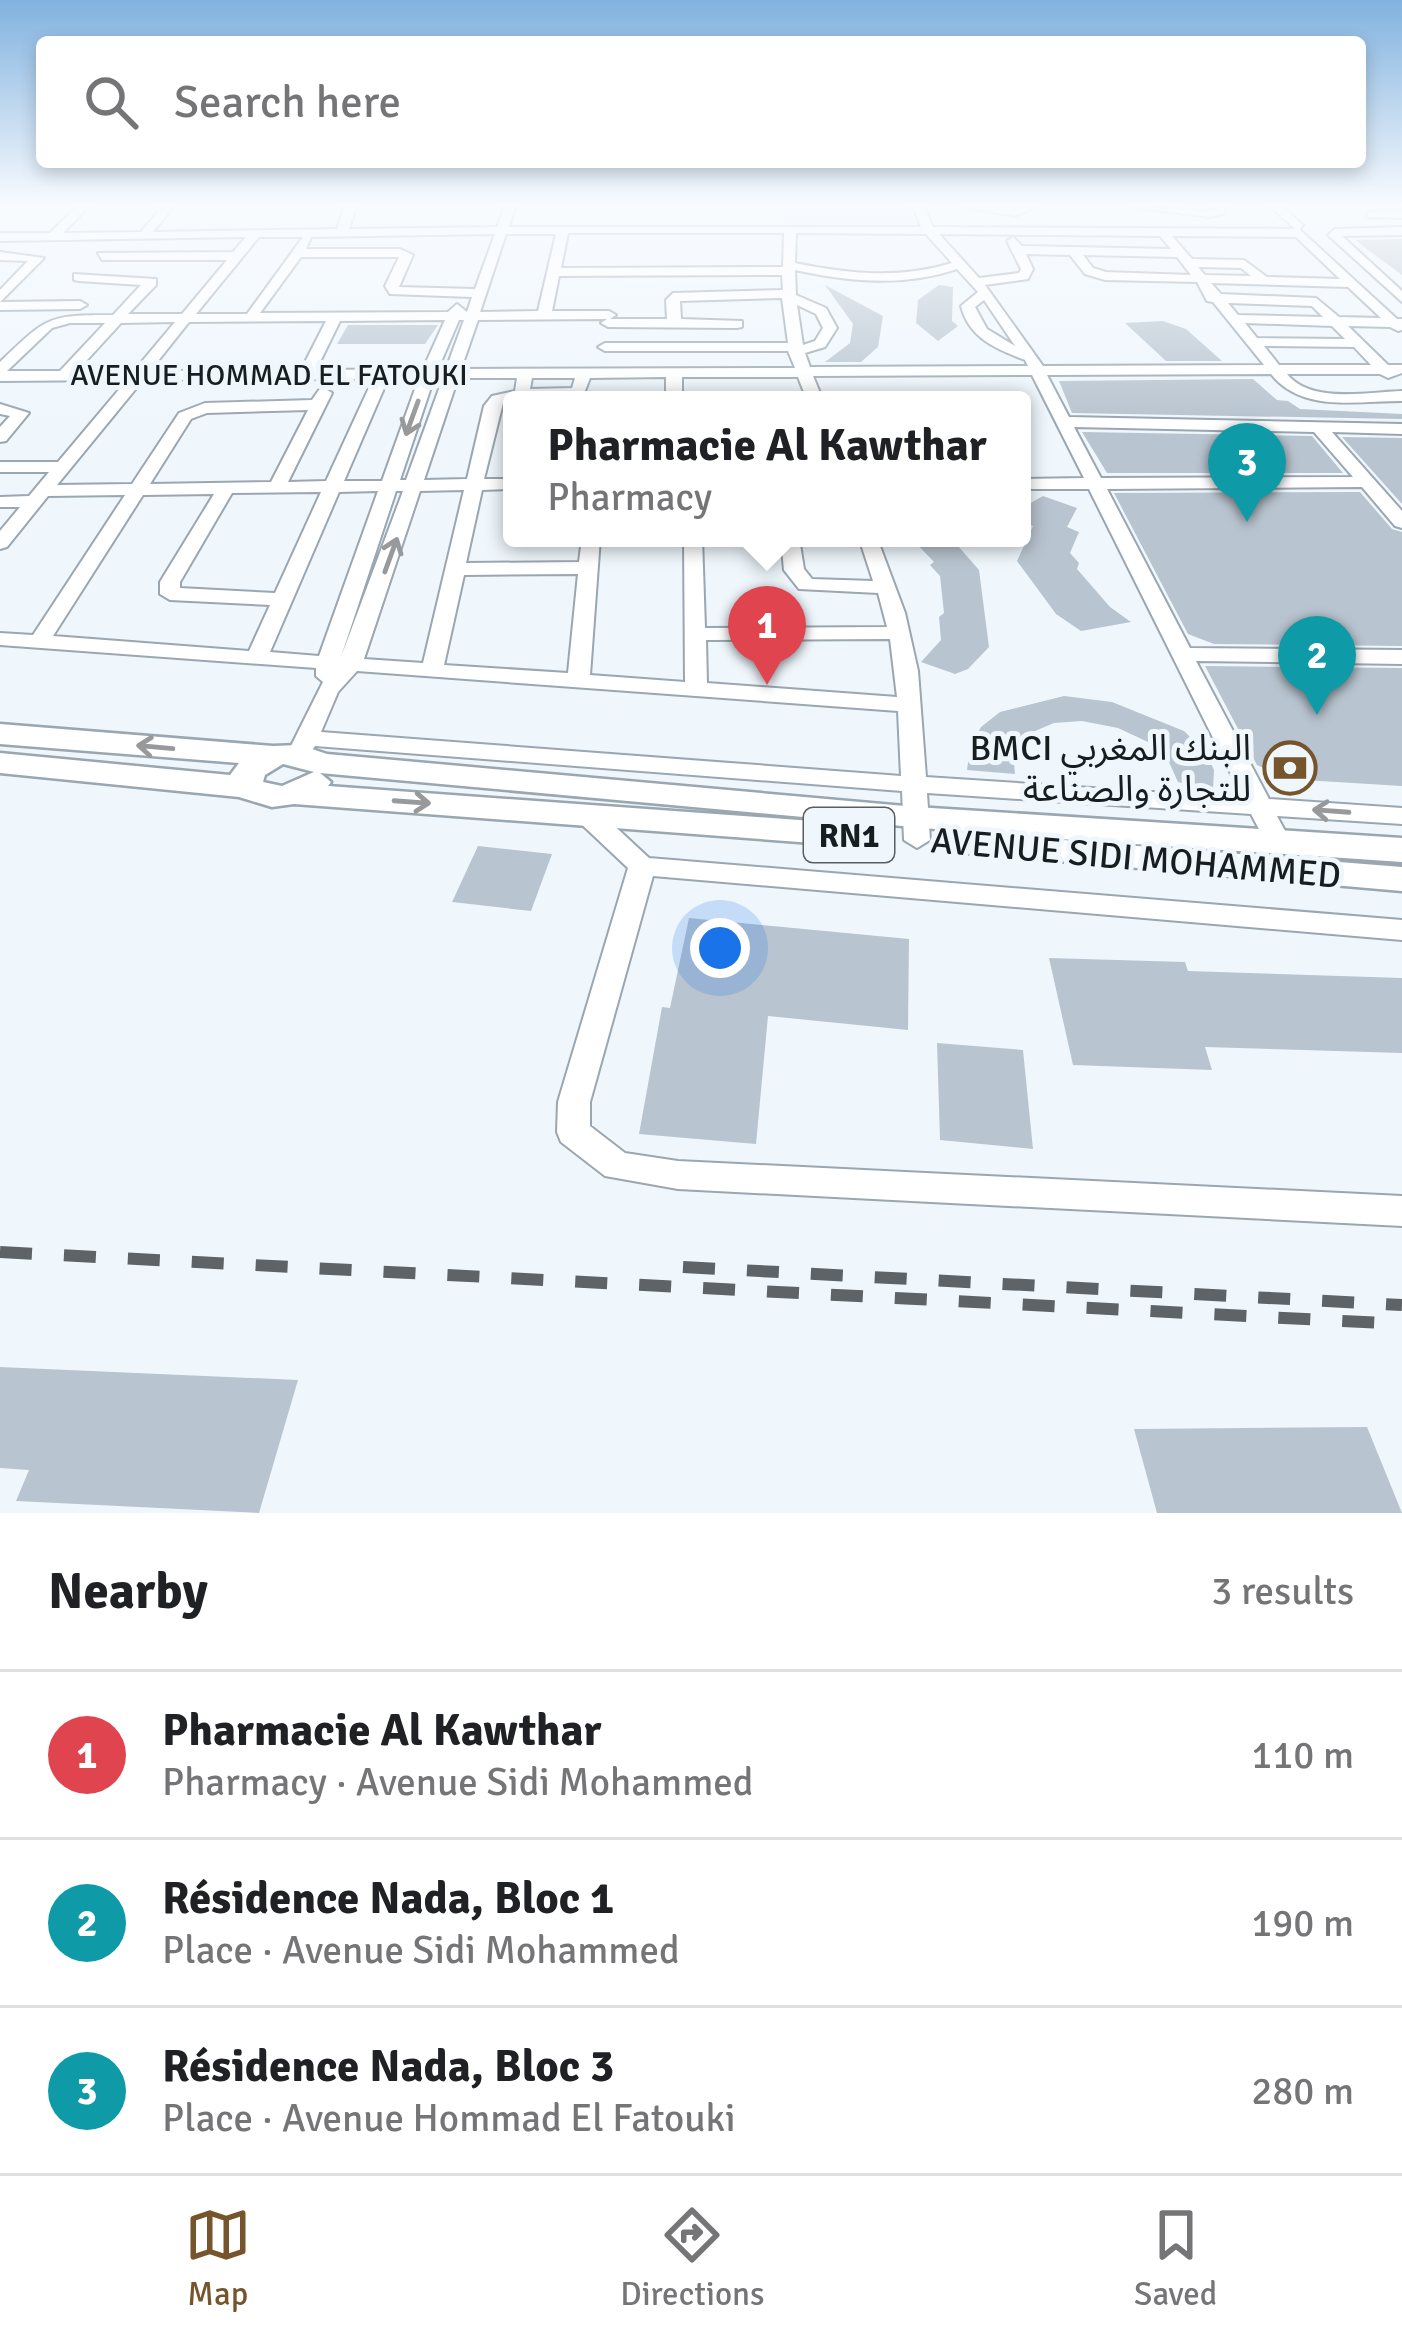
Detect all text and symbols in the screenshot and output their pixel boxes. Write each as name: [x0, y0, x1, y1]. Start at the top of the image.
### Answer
search box: [36, 36, 1366, 168]
icon: search: [78, 69, 144, 135]
text: Search here: [174, 75, 401, 130]
street label: AVENUE HOMMAD EL FATOUKI: [70, 357, 468, 394]
popup: [503, 391, 1031, 547]
one-way arrow: [400, 399, 421, 436]
text: Pharmacie Al Kawthar: [547, 418, 987, 473]
pin: 3: [1208, 423, 1286, 522]
text: Pharmacy: [547, 473, 712, 521]
one-way arrow: [382, 538, 404, 575]
pin: 1: [728, 586, 806, 685]
pin: 2: [1278, 616, 1356, 715]
place label: BMCI البنك المغربي للتجارة والصناعة: [970, 726, 1251, 812]
one-way arrow: [136, 735, 175, 758]
bank icon: BMCI البنك المغربي للتجارة والصناعة: [1262, 740, 1318, 796]
one-way arrow: [392, 790, 431, 813]
one-way arrow: [1313, 799, 1352, 822]
road number: RN1: [804, 808, 894, 862]
street label: AVENUE SIDI MOHAMMED: [929, 818, 1343, 899]
your location: [690, 918, 750, 978]
text: Nearby: [48, 1560, 208, 1623]
text: 3 results: [1211, 1567, 1354, 1615]
text: Pharmacie Al Kawthar: [162, 1703, 601, 1758]
text: 1: [76, 1731, 98, 1779]
text: 110 m: [1251, 1731, 1354, 1779]
text: Pharmacy · Avenue Sidi Mohammed: [162, 1758, 753, 1806]
text: Résidence Nada, Bloc 1: [162, 1871, 614, 1926]
text: 2: [76, 1899, 98, 1947]
text: 190 m: [1251, 1899, 1354, 1947]
text: Place · Avenue Sidi Mohammed: [162, 1926, 680, 1974]
text: Résidence Nada, Bloc 3: [162, 2039, 614, 2094]
text: 3: [76, 2067, 98, 2115]
text: 280 m: [1251, 2067, 1354, 2115]
text: Place · Avenue Hommad El Fatouki: [162, 2094, 735, 2142]
tab: Map: [185, 2202, 251, 2315]
tab: Directions: [620, 2202, 765, 2315]
tab: Saved: [1134, 2202, 1217, 2315]

